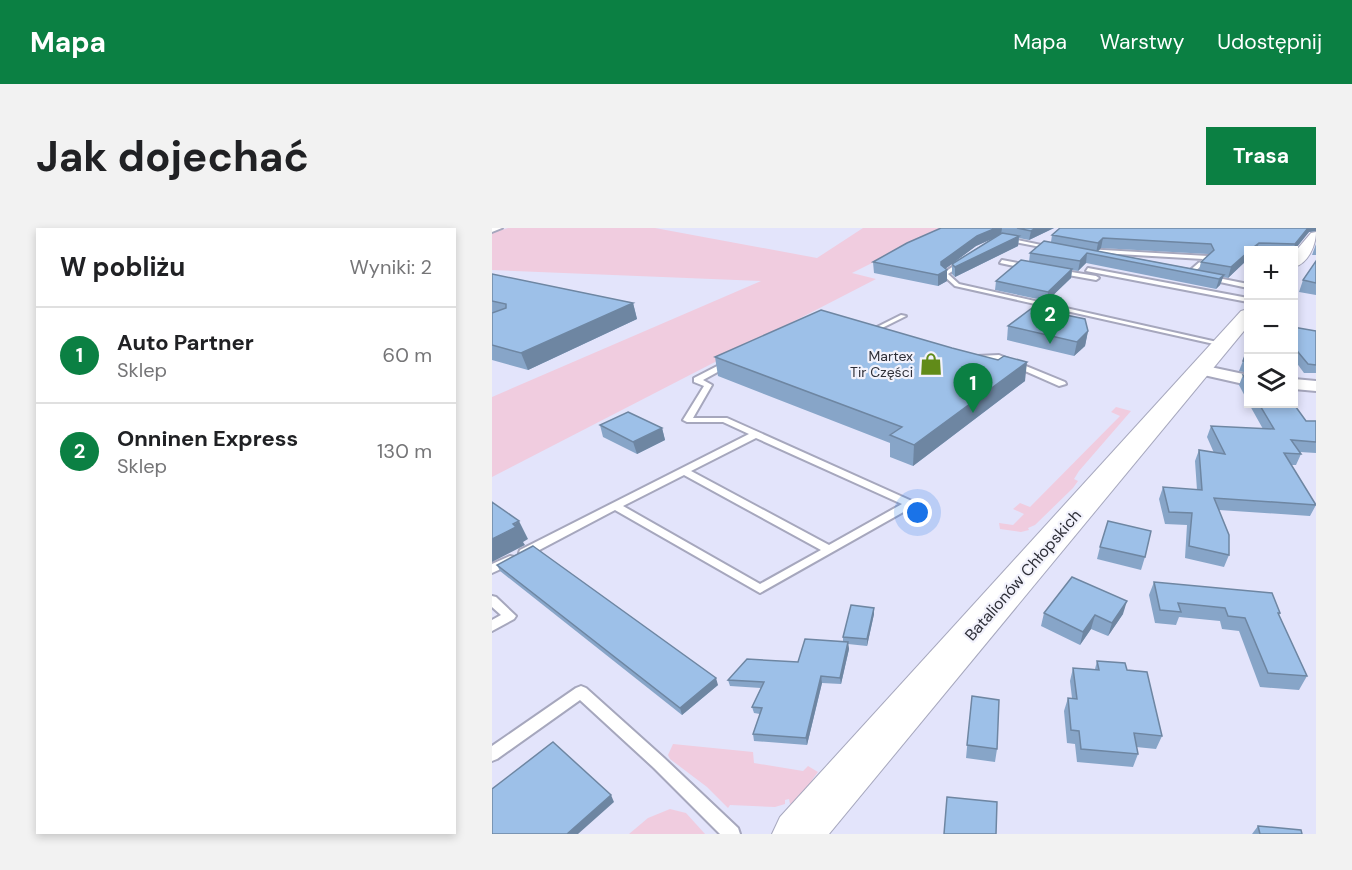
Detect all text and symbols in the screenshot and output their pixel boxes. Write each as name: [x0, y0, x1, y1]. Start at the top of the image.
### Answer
text: Mapa: [30, 24, 106, 61]
text: Mapa: [1013, 28, 1067, 56]
text: Warstwy: [1100, 28, 1184, 56]
text: Udostępnij: [1217, 28, 1322, 56]
button: Trasa: [1206, 127, 1316, 185]
text: Jak dojechać: [36, 129, 309, 184]
map controls: [1244, 246, 1298, 408]
button: +: [1244, 246, 1298, 300]
text: W pobliżu: [60, 250, 185, 284]
text: Wyniki: 2: [349, 254, 432, 280]
pin: 2: [1030, 294, 1070, 344]
button: −: [1244, 300, 1298, 354]
text: Auto Partner: [117, 328, 254, 357]
text: 1: [76, 342, 83, 368]
text: 60 m: [383, 342, 432, 368]
place label: Martex Tir Części: [850, 347, 913, 381]
shop icon: Martex Tir Części: [918, 351, 944, 377]
button: layers: [1244, 354, 1298, 408]
text: Sklep: [117, 357, 167, 383]
pin: 1: [954, 364, 992, 413]
text: Onninen Express: [117, 424, 298, 453]
text: 2: [74, 438, 85, 464]
text: 130 m: [377, 438, 432, 464]
text: Sklep: [117, 453, 167, 479]
your location: [903, 498, 932, 527]
street label: Batalionów Chłopskich: [960, 505, 1086, 645]

